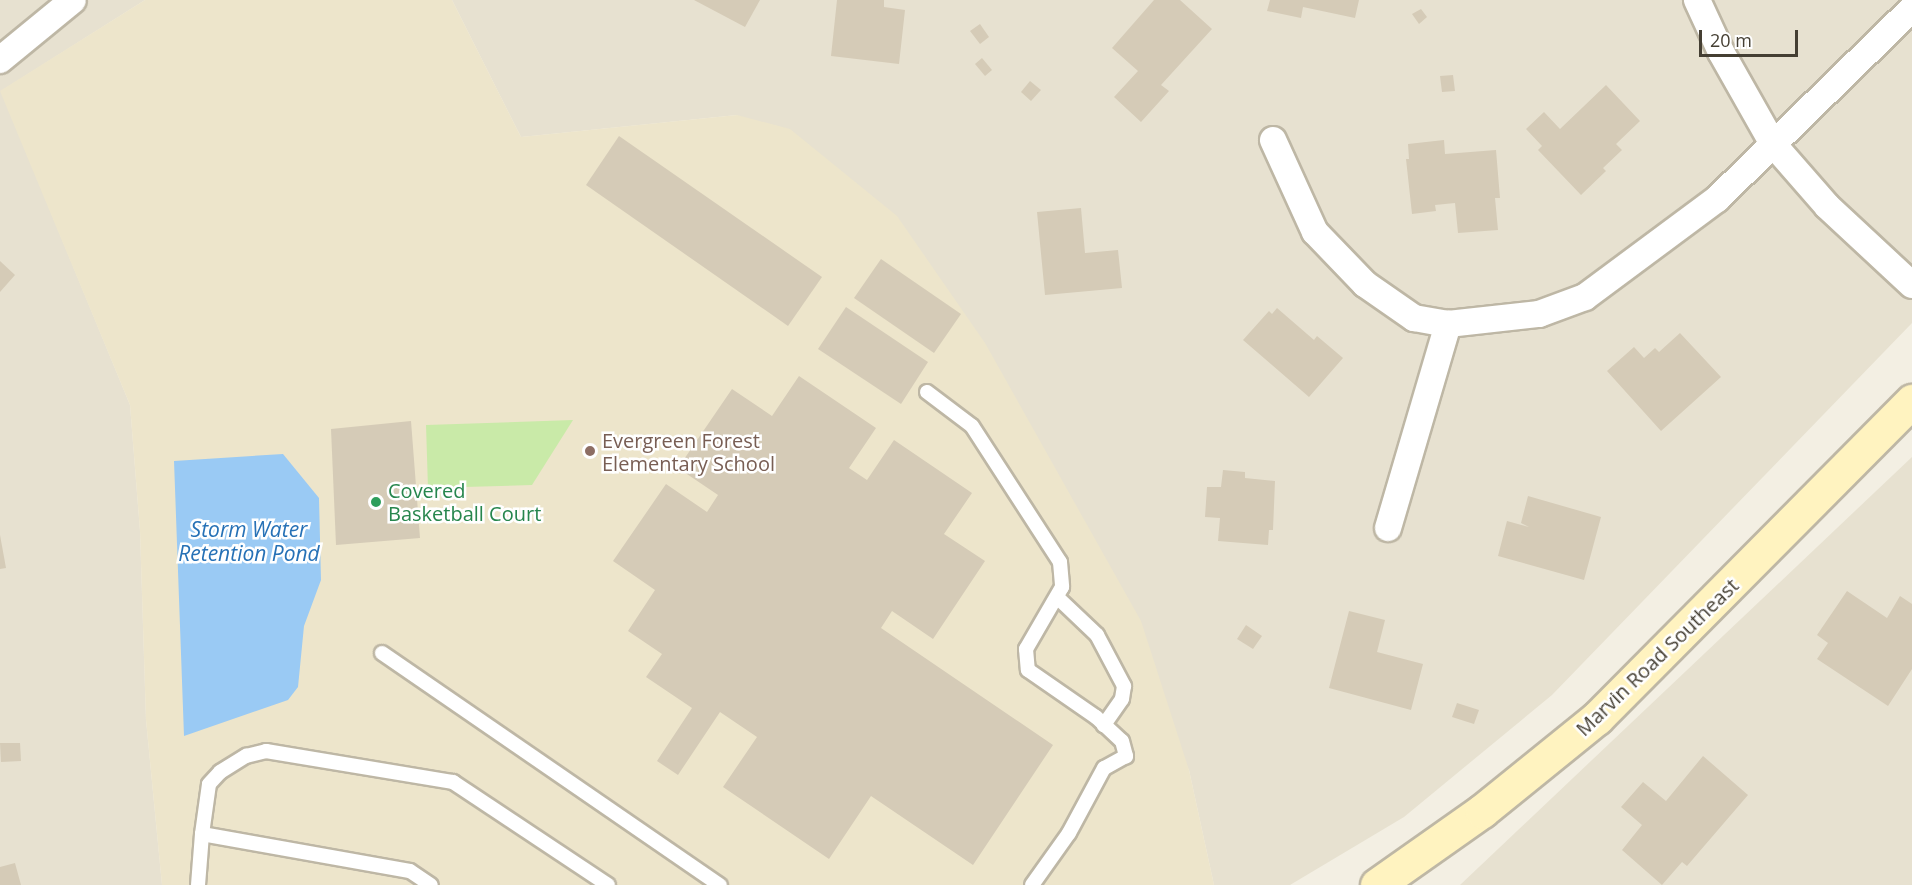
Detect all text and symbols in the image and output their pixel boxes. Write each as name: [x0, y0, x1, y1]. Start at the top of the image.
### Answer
scale bar: [1702, 18, 1801, 56]
text: 20 m: [1710, 28, 1752, 52]
place label: Evergreen Forest Elementary School: [602, 428, 775, 475]
marker: Evergreen Forest Elementary School: [583, 444, 597, 458]
place label: Covered Basketball Court: [388, 478, 541, 525]
marker: Covered Basketball Court: [369, 495, 383, 509]
water label: Storm Water Retention Pond: [178, 516, 320, 566]
street label: Marvin Road Southeast: [1571, 573, 1743, 741]

